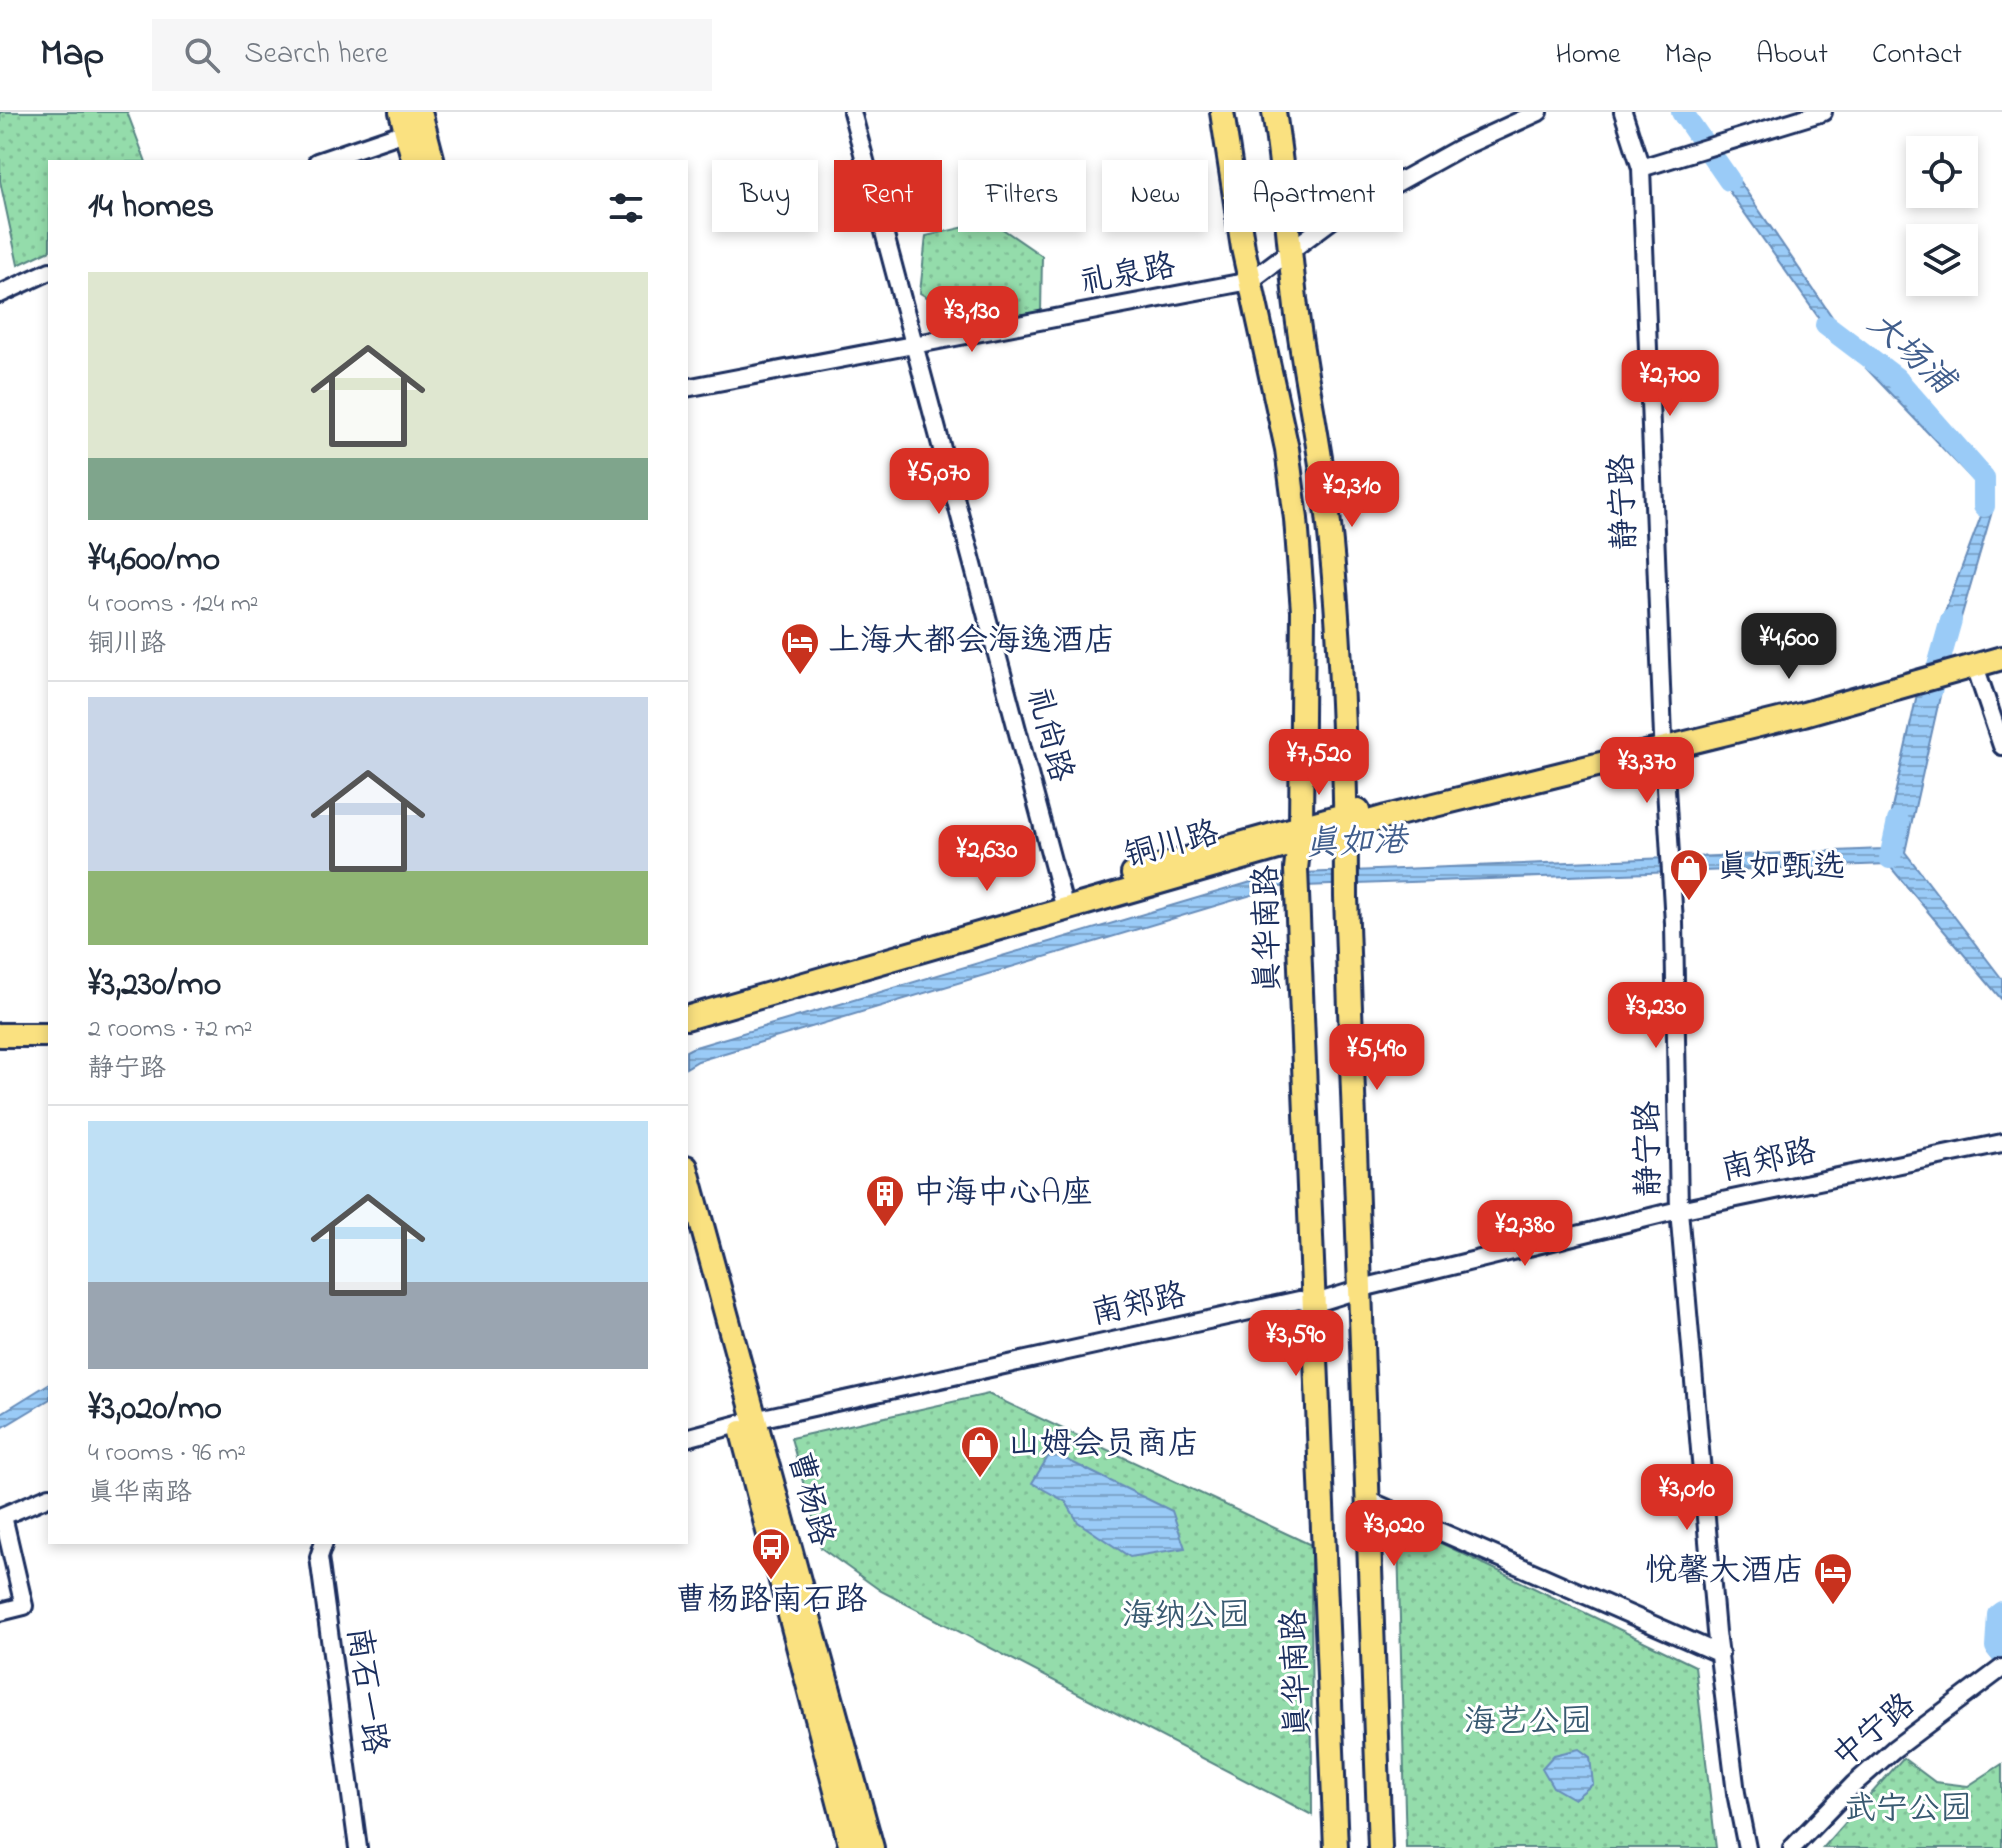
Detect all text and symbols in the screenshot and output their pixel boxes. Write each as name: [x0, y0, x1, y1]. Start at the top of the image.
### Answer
search box: [152, 19, 712, 91]
text: Map: [40, 27, 104, 83]
icon: search: [180, 33, 224, 77]
text: Search here: [244, 33, 388, 77]
text: Home: [1555, 35, 1621, 76]
text: Map: [1665, 35, 1712, 76]
text: About: [1756, 35, 1828, 76]
text: Contact: [1872, 35, 1962, 76]
map controls: [1906, 136, 1978, 296]
button: locate: [1906, 136, 1978, 208]
chip: Buy: [712, 160, 818, 232]
chip: Rent: [834, 160, 942, 232]
chip: Filters: [958, 160, 1086, 232]
chip: New: [1102, 160, 1208, 232]
chip: Apartment: [1224, 160, 1403, 232]
text: 14 homes: [88, 183, 214, 233]
icon: filters: [604, 186, 648, 230]
button: layers: [1906, 224, 1978, 296]
street label: 礼泉路: [1076, 244, 1180, 308]
pin: ¥3,130: [907, 286, 1037, 354]
text: ¥3,130: [944, 293, 1000, 331]
water label: 大场浦: [1855, 301, 1968, 409]
icon: home: [296, 324, 440, 468]
pin: ¥2,700: [1605, 350, 1735, 418]
text: ¥2,700: [1640, 357, 1700, 395]
pin: ¥5,070: [874, 448, 1004, 516]
street label: 静宁路: [1600, 453, 1650, 551]
text: ¥5,070: [908, 455, 970, 493]
pin: ¥2,310: [1287, 461, 1417, 529]
text: ¥2,310: [1323, 468, 1381, 506]
text: ¥4,600/mo: [88, 536, 220, 586]
text: 4 rooms · 124 m²: [88, 586, 259, 624]
pin: ¥4,600: [1724, 613, 1854, 681]
place label: 上海大都会海逸酒店: [828, 619, 1116, 666]
text: ¥4,600: [1759, 620, 1819, 658]
hotel icon: 上海大都会海逸酒店: [779, 621, 821, 676]
text: 铜川路: [88, 626, 166, 664]
street label: 礼尚路: [1013, 683, 1083, 787]
pin: ¥7,520: [1254, 729, 1384, 797]
text: ¥7,520: [1287, 736, 1351, 774]
pin: ¥3,370: [1582, 737, 1712, 805]
text: ¥3,370: [1618, 744, 1676, 782]
icon: home: [296, 749, 440, 893]
street label: 铜川路: [1120, 811, 1224, 881]
water label: 真如港: [1304, 817, 1411, 871]
pin: ¥2,630: [922, 825, 1052, 893]
text: ¥2,630: [957, 832, 1017, 870]
place label: 真如甄选: [1717, 845, 1845, 892]
shop icon: 真如甄选: [1668, 847, 1710, 902]
street label: 真华南路: [1244, 865, 1294, 993]
text: ¥3,230/mo: [88, 961, 221, 1011]
pin: ¥3,230: [1591, 982, 1721, 1050]
text: ¥3,230: [1626, 989, 1686, 1027]
text: 2 rooms · 72 m²: [88, 1011, 253, 1049]
pin: ¥5,490: [1312, 1024, 1442, 1092]
text: ¥5,490: [1347, 1031, 1407, 1069]
text: 静宁路: [88, 1051, 166, 1089]
street label: 静宁路: [1626, 1101, 1674, 1197]
street label: 南郑路: [1717, 1129, 1821, 1195]
place label: 中海中心A座: [913, 1171, 1093, 1218]
icon: home: [296, 1173, 440, 1317]
building icon: 中海中心A座: [864, 1173, 906, 1228]
pin: ¥2,380: [1460, 1200, 1590, 1268]
text: ¥2,380: [1495, 1207, 1555, 1245]
street label: 南郑路: [1087, 1273, 1191, 1339]
pin: ¥3,590: [1231, 1310, 1361, 1378]
text: ¥3,590: [1266, 1317, 1326, 1355]
text: ¥3,020/mo: [88, 1385, 222, 1435]
place label: 山姆会员商店: [1008, 1422, 1200, 1469]
shop icon: 山姆会员商店: [959, 1424, 1001, 1479]
text: 4 rooms · 96 m²: [88, 1435, 246, 1473]
street label: 曹杨路: [774, 1447, 844, 1551]
pin: ¥3,010: [1622, 1464, 1752, 1532]
text: ¥3,010: [1659, 1471, 1715, 1509]
text: 真华南路: [88, 1475, 192, 1513]
pin: ¥3,020: [1329, 1500, 1459, 1568]
text: ¥3,020: [1364, 1507, 1424, 1545]
bus stop icon: 曹杨路南石路: [750, 1526, 792, 1581]
place label: 悦馨大酒店: [1645, 1549, 1805, 1596]
hotel icon: 悦馨大酒店: [1812, 1551, 1854, 1606]
place label: 曹杨路南石路: [675, 1578, 867, 1625]
park label: 海纳公园: [1122, 1594, 1250, 1641]
street label: 真华南路: [1272, 1608, 1324, 1738]
street label: 南石一路: [333, 1624, 397, 1758]
street label: 中宁路: [1823, 1683, 1927, 1781]
park label: 海艺公园: [1464, 1700, 1592, 1747]
park label: 武宁公园: [1844, 1787, 1972, 1834]

